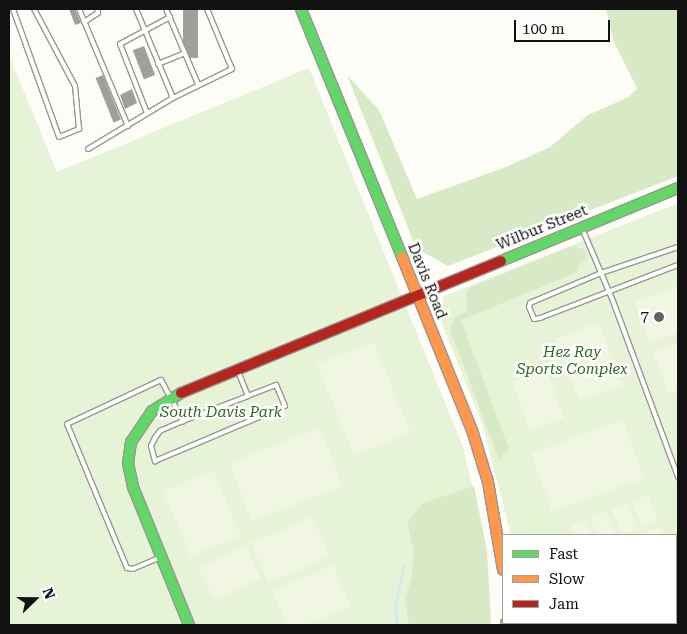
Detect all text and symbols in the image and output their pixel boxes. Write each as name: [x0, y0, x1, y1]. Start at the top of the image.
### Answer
scale bar: [517, 10, 613, 42]
text: 100 m: [522, 20, 565, 38]
street label: Wilbur Street: [494, 202, 590, 254]
street label: Davis Road: [404, 240, 450, 322]
place label: 7: [641, 308, 649, 326]
marker: 7: [653, 311, 665, 323]
park label: Hez Ray Sports Complex: [516, 343, 628, 378]
park label: South Davis Park: [160, 404, 282, 422]
legend: [502, 534, 677, 624]
text: Fast: [549, 545, 578, 563]
text: Slow: [549, 570, 584, 588]
north arrow: [10, 574, 60, 624]
text: N: [39, 585, 58, 601]
text: Jam: [549, 595, 579, 613]

